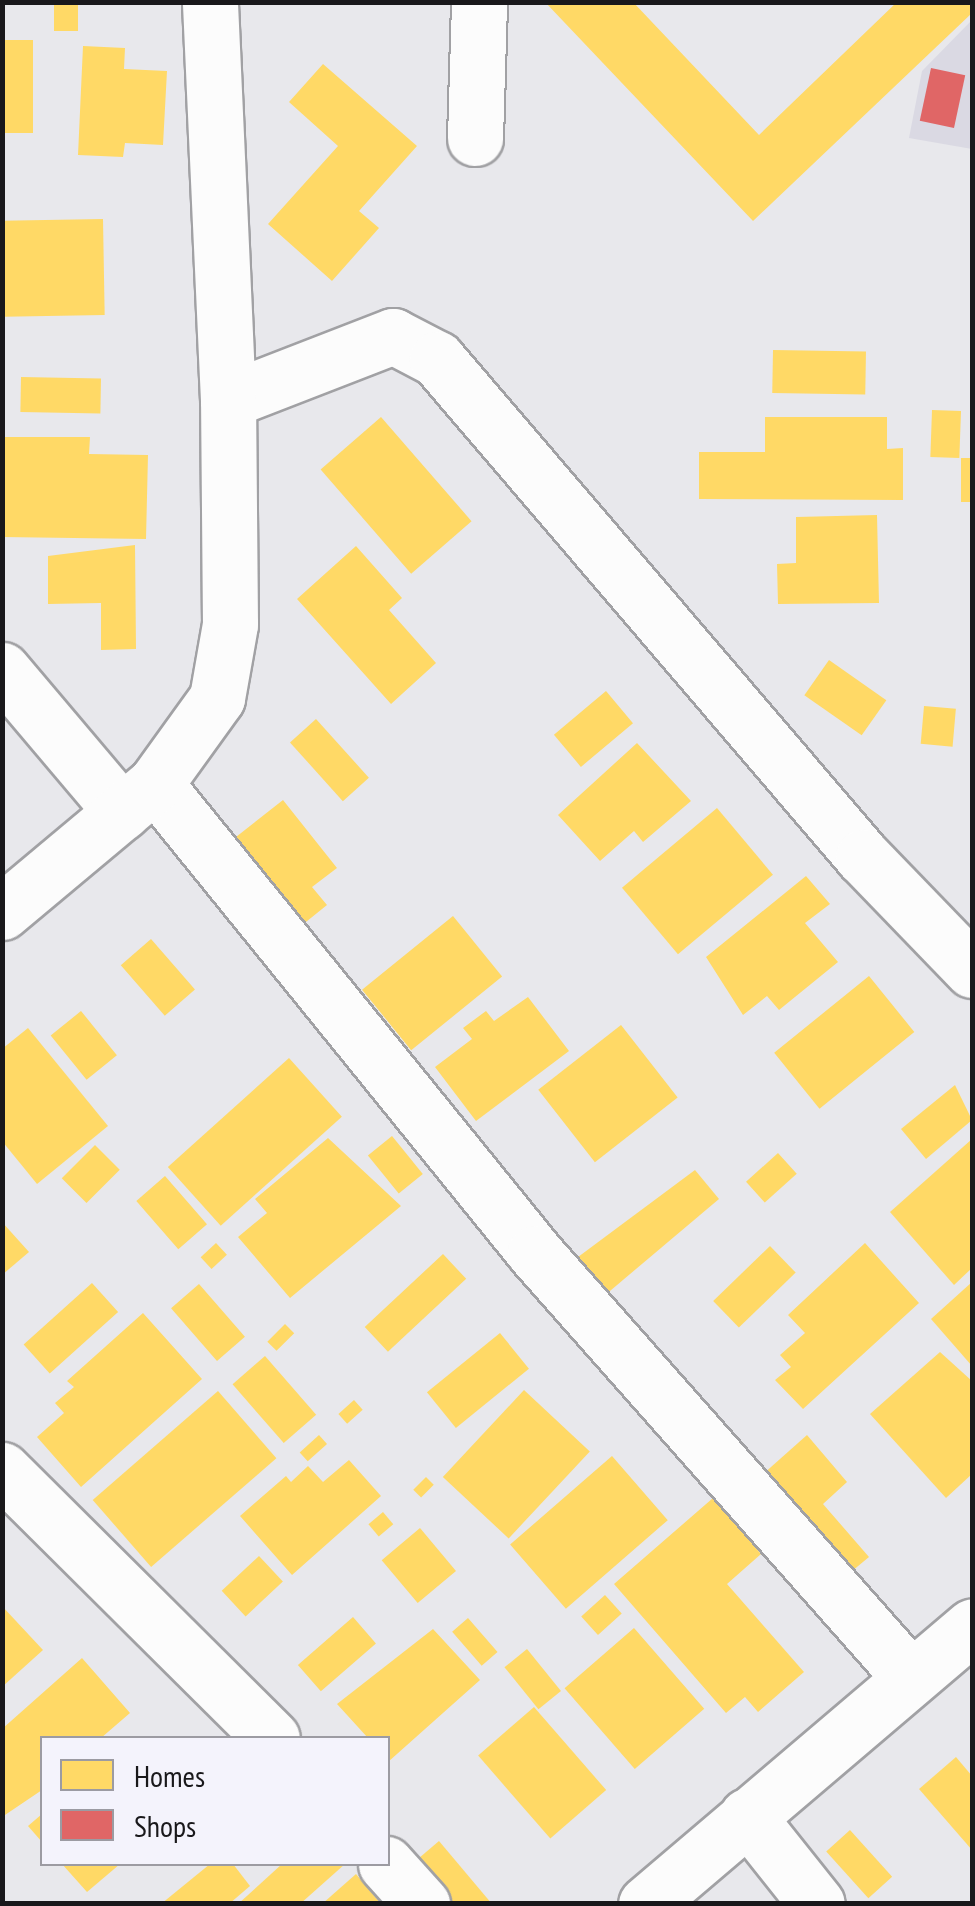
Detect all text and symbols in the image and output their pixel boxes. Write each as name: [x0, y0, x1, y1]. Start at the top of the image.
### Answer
legend: [40, 1736, 390, 1866]
text: Homes: [134, 1756, 205, 1795]
text: Shops: [134, 1806, 196, 1845]

